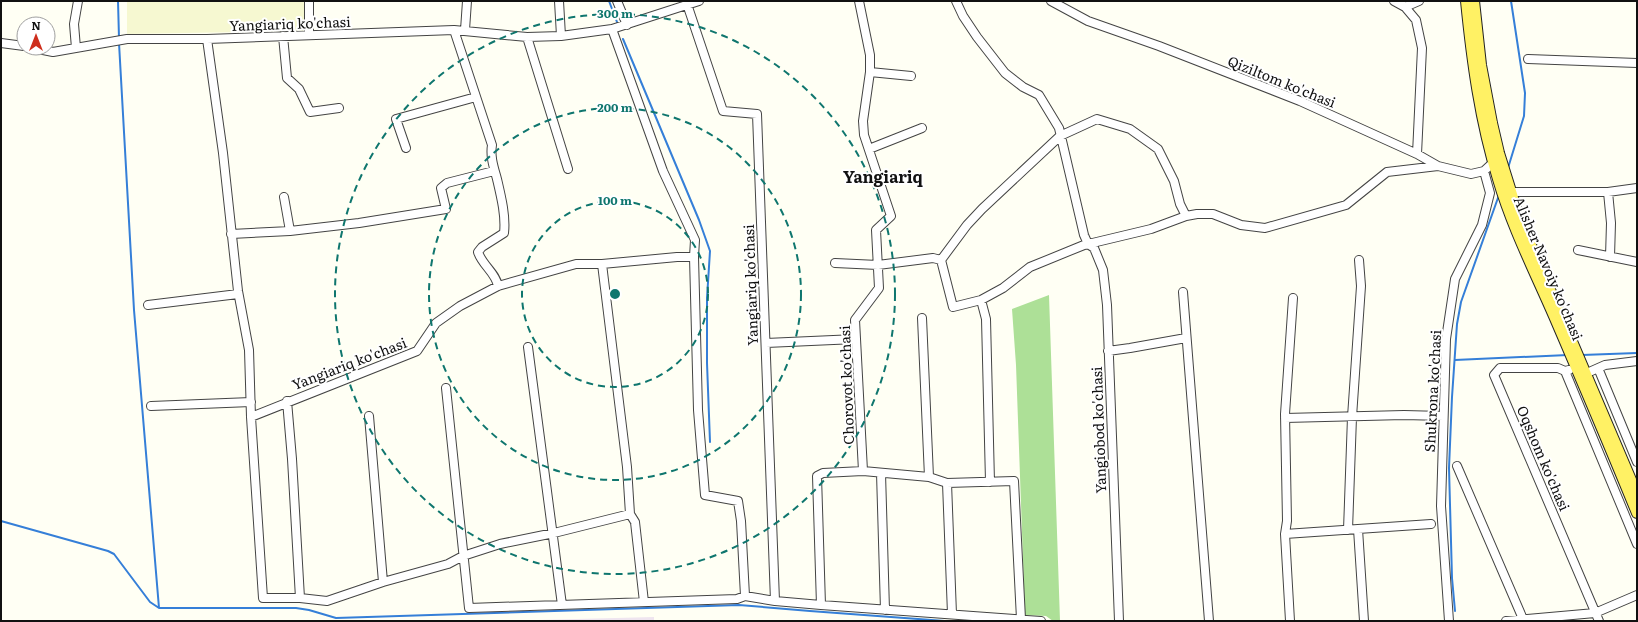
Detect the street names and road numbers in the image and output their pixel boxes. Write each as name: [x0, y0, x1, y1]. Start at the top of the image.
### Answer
street label: Yangiariq ko'chasi: [229, 11, 351, 35]
street label: Qiziltom ko'chasi: [1225, 50, 1339, 112]
street label: Alisher Navoiy ko'chasi: [1510, 193, 1589, 343]
street label: Yangiariq ko'chasi: [738, 224, 762, 346]
street label: Chorovot ko'chasi: [834, 325, 858, 445]
street label: Shukrona ko'chasi: [1419, 329, 1445, 453]
street label: Yangiariq ko'chasi: [289, 332, 409, 394]
street label: Yangiobod ko'chasi: [1086, 366, 1110, 494]
street label: Oqshom ko'chasi: [1513, 402, 1575, 514]

